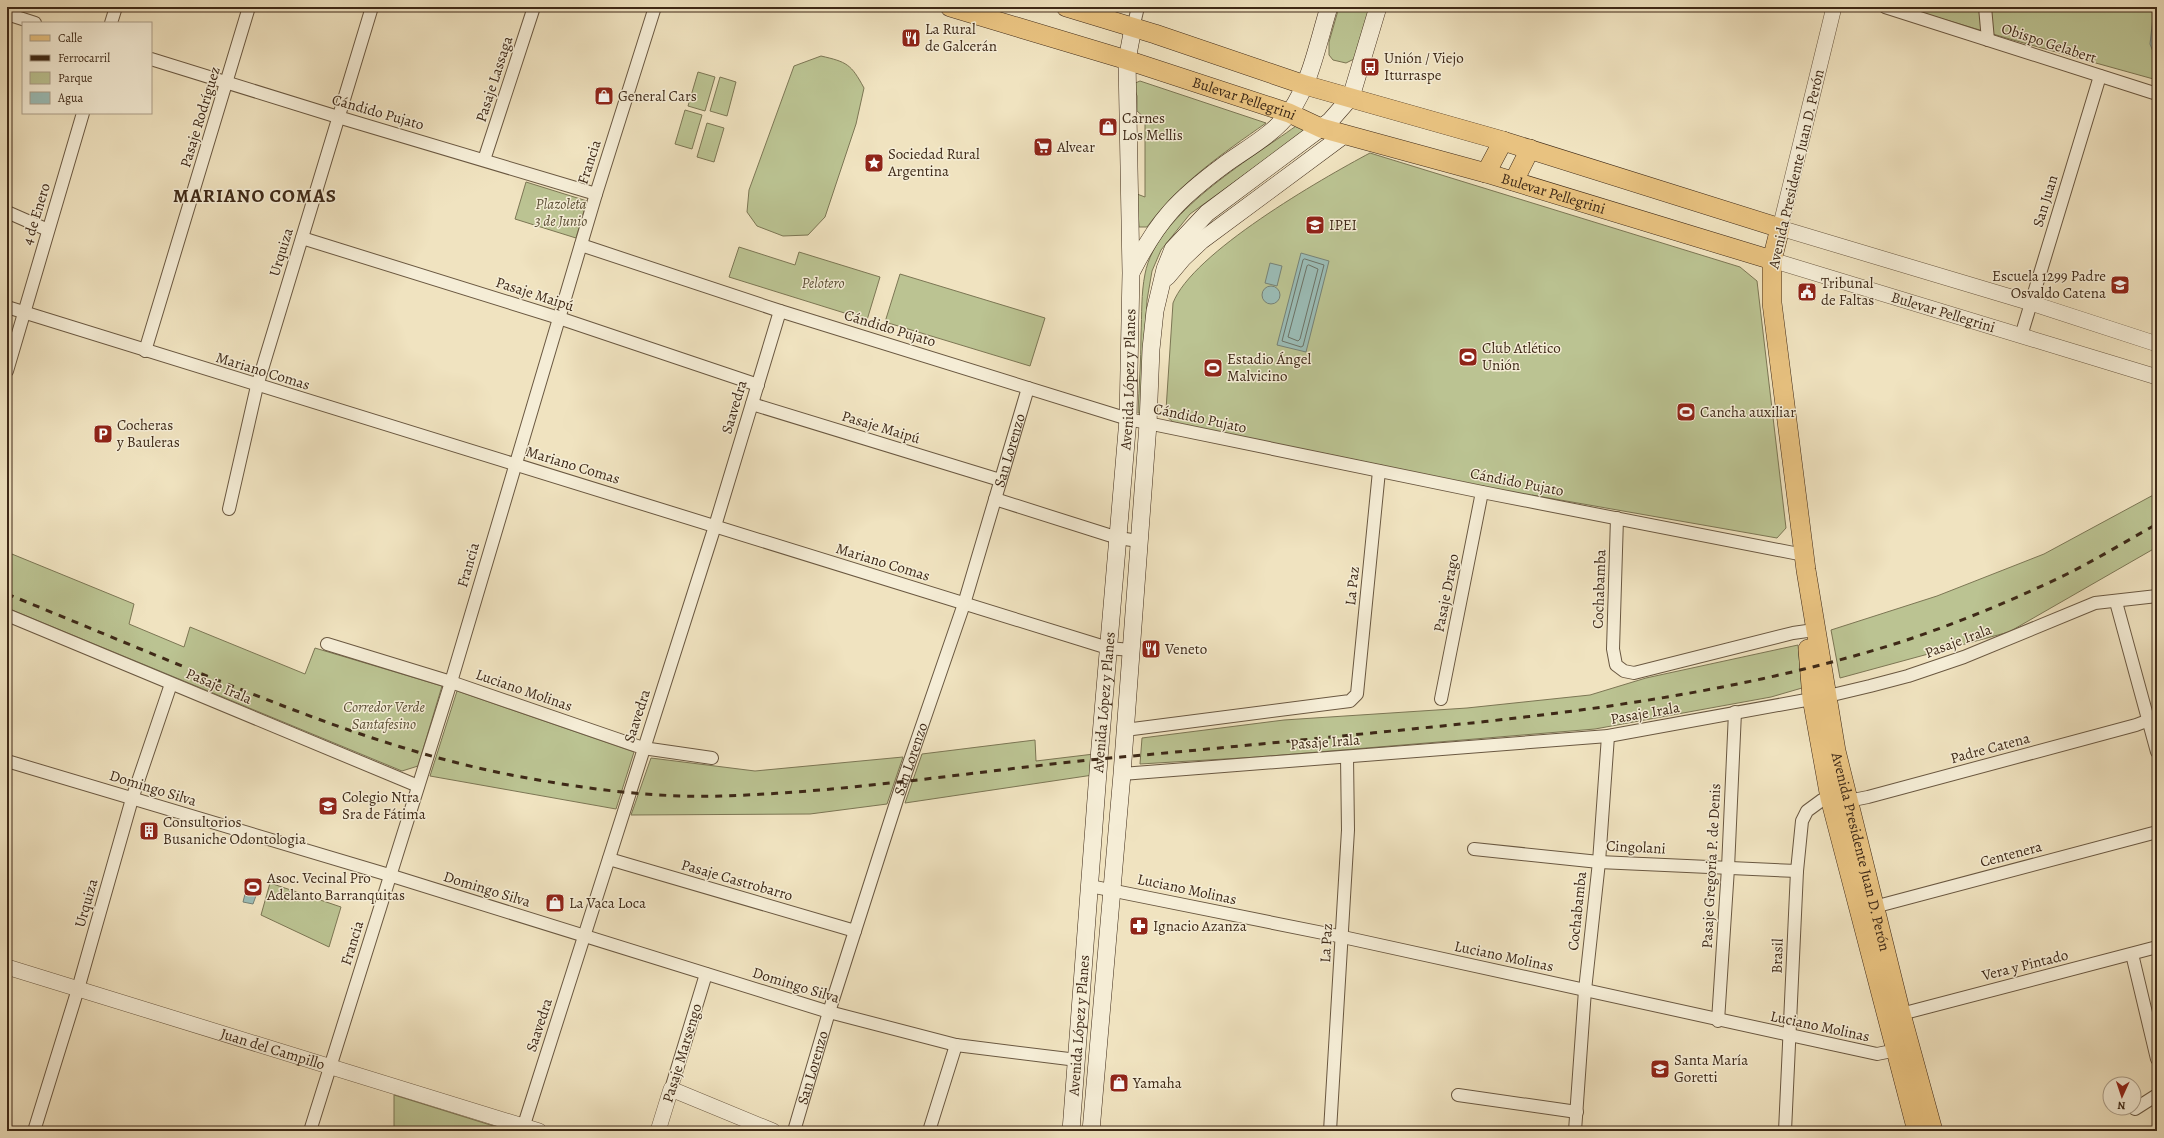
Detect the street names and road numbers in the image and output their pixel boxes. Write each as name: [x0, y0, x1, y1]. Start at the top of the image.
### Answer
street label: Obispo Gelabert: [1999, 18, 2099, 68]
street label: Pasaje Lassaga: [471, 33, 517, 125]
street label: Pasaje Rodríguez: [175, 64, 225, 170]
street label: Avenida Presidente Juan D. Perón: [1763, 67, 1829, 272]
street label: Bulevar Pellegrini: [1190, 72, 1299, 125]
street label: Cándido Pujato: [330, 89, 426, 135]
street label: Francia: [572, 137, 606, 187]
street label: Bulevar Pellegrini: [1499, 168, 1608, 219]
street label: San Juan: [2028, 172, 2062, 230]
street label: 4 de Enero: [17, 181, 55, 247]
street label: Urquiza: [264, 225, 298, 279]
street label: Pasaje Maipú: [493, 272, 578, 316]
street label: Bulevar Pellegrini: [1889, 287, 1998, 337]
street label: Cándido Pujato: [842, 305, 938, 351]
street label: Avenida López y Planes: [1115, 308, 1140, 452]
street label: Mariano Comas: [214, 347, 312, 395]
street label: Saavedra: [716, 378, 752, 436]
street label: Cándido Pujato: [1151, 398, 1249, 438]
street label: Pasaje Maipú: [839, 406, 924, 449]
street label: San Lorenzo: [989, 411, 1030, 490]
street label: Mariano Comas: [524, 441, 622, 489]
street label: Cándido Pujato: [1469, 463, 1565, 501]
street label: Mariano Comas: [834, 538, 932, 586]
street label: Francia: [452, 540, 484, 590]
street label: Cochabamba: [1588, 549, 1610, 629]
street label: Pasaje Drago: [1429, 552, 1463, 634]
street label: La Paz: [1340, 565, 1364, 607]
street label: Pasaje Irala: [1922, 619, 1994, 663]
street label: Avenida López y Planes: [1088, 631, 1120, 774]
street label: Pasaje Irala: [183, 663, 255, 709]
street label: Luciano Molinas: [473, 664, 575, 716]
street label: Saavedra: [619, 687, 655, 745]
street label: Pasaje Irala: [1609, 697, 1681, 729]
street label: San Lorenzo: [889, 720, 932, 798]
street label: Padre Catena: [1948, 728, 2032, 768]
street label: Pasaje Irala: [1289, 730, 1361, 754]
street label: Avenida Presidente Juan D. Perón: [1826, 749, 1895, 953]
street label: Domingo Silva: [107, 765, 199, 811]
street label: Pasaje Gregoria P. de Denis: [1697, 783, 1725, 949]
street label: Cingolani: [1606, 835, 1666, 859]
street label: Centenera: [1978, 836, 2044, 872]
street label: Pasaje Castrobarro: [679, 855, 795, 905]
street label: Domingo Silva: [441, 866, 533, 912]
street label: Luciano Molinas: [1136, 869, 1238, 909]
street label: Cochabamba: [1563, 870, 1591, 952]
street label: Urquiza: [70, 876, 102, 930]
street label: Francia: [336, 918, 368, 968]
street label: La Paz: [1315, 923, 1337, 963]
street label: Luciano Molinas: [1453, 936, 1555, 976]
street label: Brasil: [1766, 938, 1788, 974]
street label: Vera y Pintado: [1979, 945, 2070, 986]
street label: Avenida López y Planes: [1064, 954, 1094, 1098]
street label: Domingo Silva: [750, 962, 842, 1008]
street label: Saavedra: [521, 996, 557, 1054]
street label: Pasaje Marsengo: [657, 1001, 707, 1105]
street label: Luciano Molinas: [1769, 1006, 1871, 1046]
street label: Juan del Campillo: [218, 1023, 327, 1074]
street label: San Lorenzo: [792, 1028, 833, 1107]

